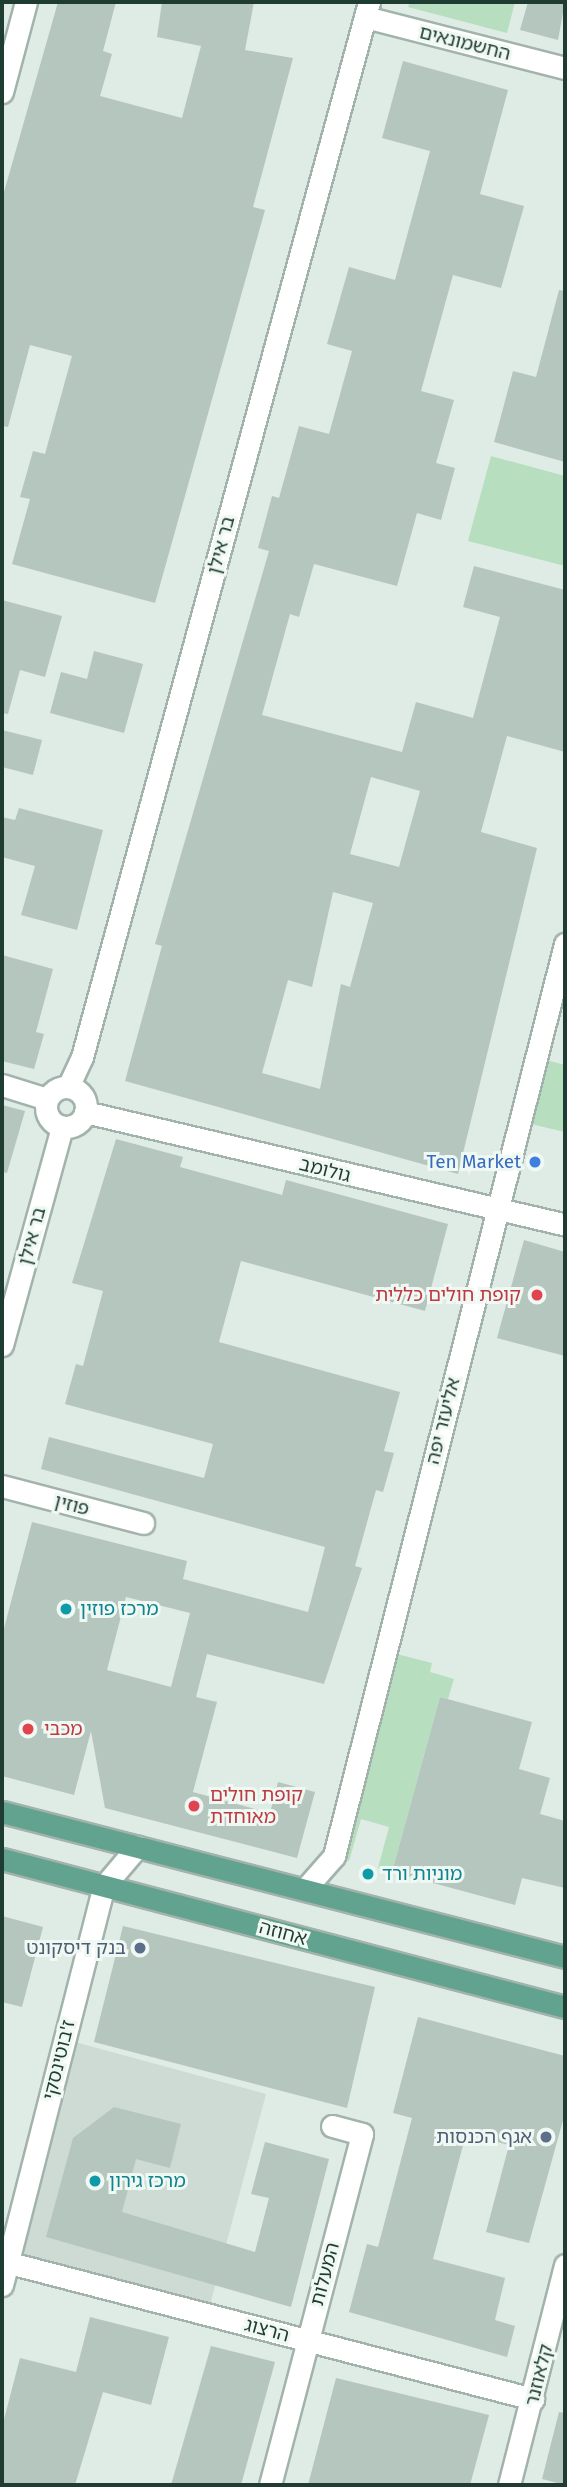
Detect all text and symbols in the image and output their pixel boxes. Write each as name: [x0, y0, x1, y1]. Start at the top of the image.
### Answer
street label: החשמונאים: [417, 21, 513, 65]
street label: בר אילן: [202, 514, 240, 576]
place label: Ten Market: [426, 1151, 521, 1173]
street label: גולומב: [297, 1153, 353, 1187]
marker: Ten Market: [527, 1154, 543, 1170]
street label: בר אילן: [13, 1205, 51, 1267]
place label: קופת חולים כללית: [375, 1284, 521, 1306]
marker: קופת חולים כללית: [527, 1285, 547, 1305]
street label: אליעזר יפה: [421, 1375, 465, 1467]
street label: פוזין: [52, 1489, 92, 1521]
place label: מרכז פוזין: [80, 1598, 158, 1620]
marker: מרכז פוזין: [58, 1601, 74, 1617]
place label: מכבי: [44, 1718, 82, 1740]
marker: מכבי: [18, 1719, 38, 1739]
place label: קופת חולים מאוחדת: [210, 1784, 303, 1828]
marker: קופת חולים מאוחדת: [184, 1796, 204, 1816]
place label: מוניות ורד: [382, 1863, 462, 1885]
marker: מוניות ורד: [360, 1866, 376, 1882]
street label: אחוזה: [257, 1916, 309, 1950]
place label: בנק דיסקונט: [26, 1937, 126, 1959]
marker: בנק דיסקונט: [132, 1940, 148, 1956]
street label: ז'בוטינסקי: [38, 2018, 80, 2102]
place label: אגף הכנסות: [436, 2126, 532, 2148]
marker: אגף הכנסות: [538, 2129, 554, 2145]
place label: מרכז גירון: [109, 2170, 186, 2192]
marker: מרכז גירון: [87, 2173, 103, 2189]
street label: המעלות: [306, 2240, 344, 2308]
street label: הרצוג: [242, 2313, 292, 2347]
street label: קלאוזנר: [520, 2342, 558, 2408]

